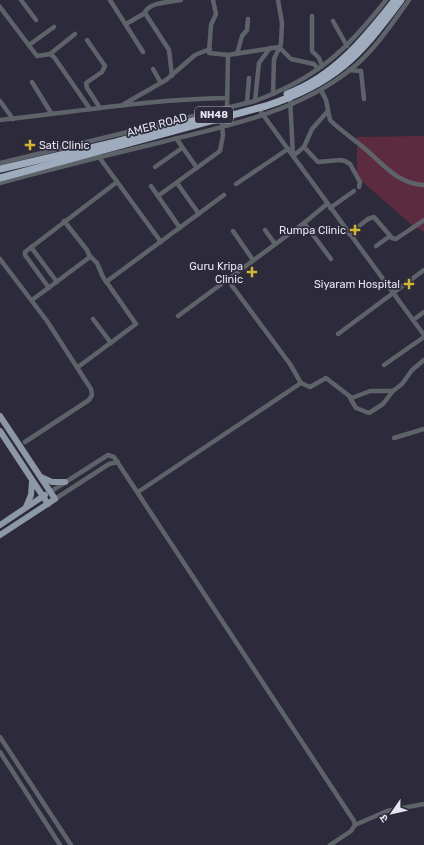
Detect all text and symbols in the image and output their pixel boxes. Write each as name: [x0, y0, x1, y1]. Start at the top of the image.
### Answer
road number: NH48: [195, 107, 233, 123]
street label: AMER ROAD: [125, 111, 189, 139]
marker: Sati Clinic: [24, 139, 36, 151]
place label: Sati Clinic: [39, 139, 90, 152]
place label: Rumpa Clinic: [279, 224, 346, 237]
marker: Rumpa Clinic: [349, 224, 361, 236]
place label: Guru Kripa Clinic: [189, 260, 243, 286]
marker: Guru Kripa Clinic: [246, 266, 258, 278]
place label: Siyaram Hospital: [314, 278, 400, 291]
marker: Siyaram Hospital: [403, 278, 415, 290]
north arrow: [372, 793, 412, 833]
text: उ: [377, 812, 391, 825]

